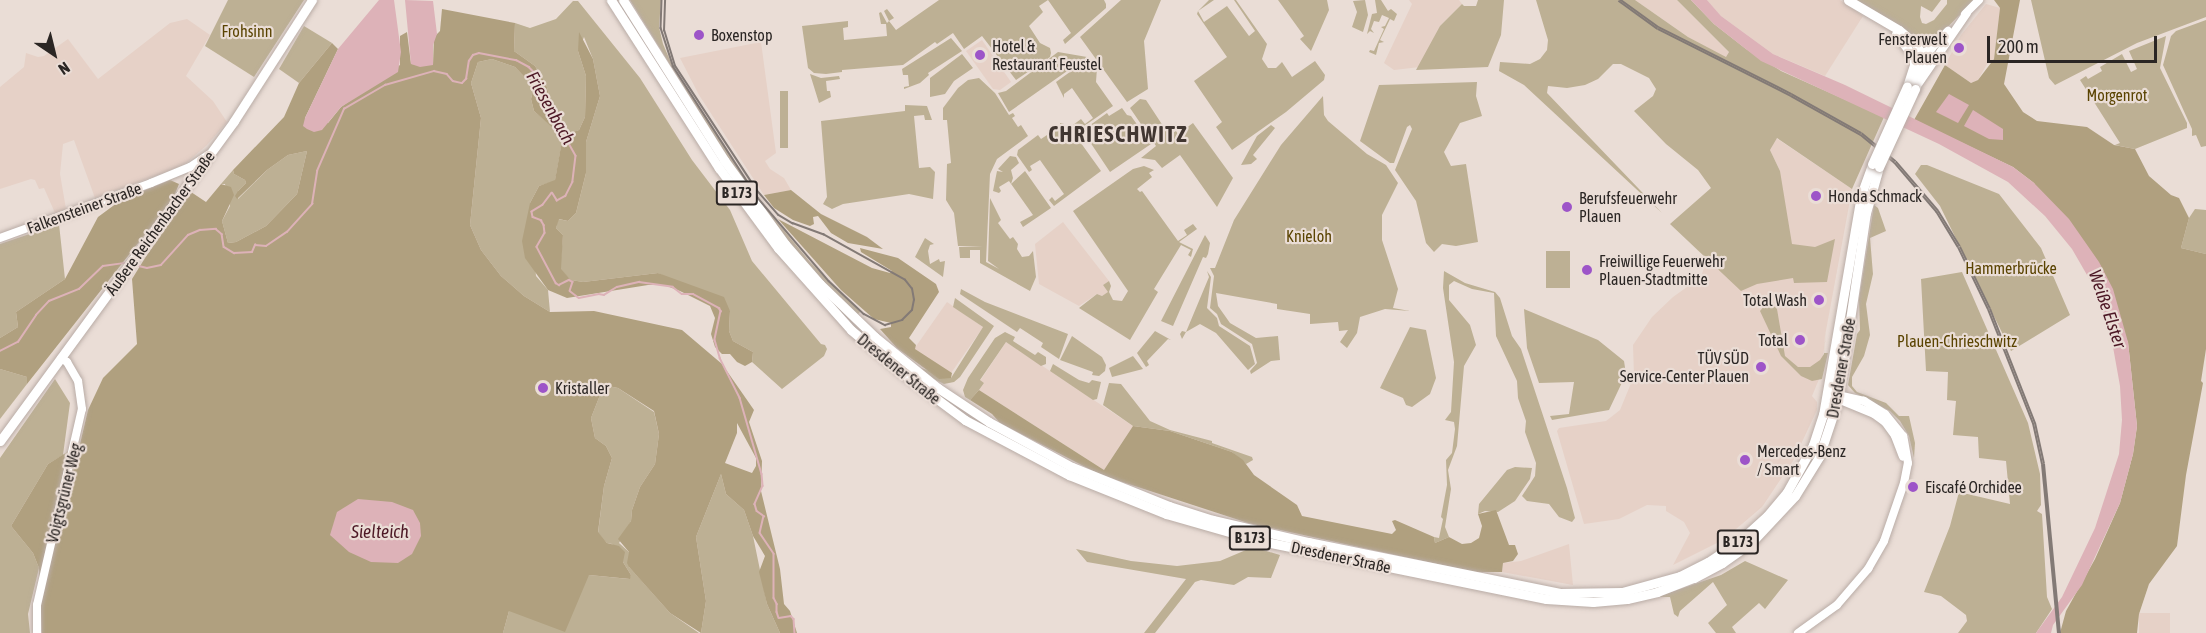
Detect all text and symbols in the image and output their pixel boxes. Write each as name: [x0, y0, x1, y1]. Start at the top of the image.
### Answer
park label: Frohsinn: [222, 21, 272, 41]
north arrow: [24, 24, 84, 84]
scale bar: [1990, 24, 2160, 62]
place label: Boxenstop: [711, 25, 772, 45]
marker: Boxenstop: [692, 28, 706, 42]
place label: Fensterwelt Plauen: [1878, 29, 1947, 67]
place label: Hotel & Restaurant Feustel: [992, 36, 1102, 74]
text: 200 m: [1998, 36, 2039, 57]
marker: Fensterwelt Plauen: [1952, 41, 1966, 55]
marker: Hotel & Restaurant Feustel: [973, 48, 987, 62]
text: N: [55, 59, 73, 79]
water label: Friesenbach: [521, 68, 579, 148]
park label: Morgenrot: [2087, 85, 2147, 105]
district label: CHRIESCHWITZ: [1048, 122, 1188, 148]
street label: Äußere Reichenbacher Straße: [101, 147, 219, 299]
street label: Falkensteiner Straße: [24, 178, 144, 238]
road number: B 173: [714, 181, 760, 205]
place label: Honda Schmack: [1828, 186, 1922, 206]
place label: Berufsfeuerwehr Plauen: [1579, 188, 1677, 226]
marker: Honda Schmack: [1809, 189, 1823, 203]
marker: Berufsfeuerwehr Plauen: [1560, 200, 1574, 214]
park label: Knieloh: [1286, 226, 1332, 246]
place label: Freiwillige Feuerwehr Plauen-Stadtmitte: [1599, 251, 1724, 289]
park label: Hammerbrücke: [1965, 258, 2057, 278]
marker: Freiwillige Feuerwehr Plauen-Stadtmitte: [1580, 263, 1594, 277]
water label: Weiße Elster: [2084, 267, 2130, 351]
place label: Total Wash: [1743, 290, 1807, 310]
marker: Total Wash: [1812, 293, 1826, 307]
street label: Dresdener Straße: [1823, 316, 1859, 420]
street label: Dresdener Straße: [854, 330, 944, 408]
place label: Total: [1758, 330, 1788, 350]
park label: Plauen-Chrieschwitz: [1897, 331, 2017, 351]
marker: Total: [1793, 333, 1807, 347]
place label: TÜV SÜD Service-Center Plauen: [1620, 348, 1749, 386]
marker: TÜV SÜD Service-Center Plauen: [1754, 360, 1768, 374]
place label: Kristaller: [555, 378, 609, 398]
marker: Kristaller: [536, 381, 550, 395]
street label: Voigtsgrüner Weg: [42, 441, 86, 545]
place label: Mercedes-Benz / Smart: [1757, 441, 1846, 479]
marker: Mercedes-Benz / Smart: [1738, 453, 1752, 467]
place label: Eiscafé Orchidee: [1925, 477, 2022, 497]
marker: Eiscafé Orchidee: [1906, 480, 1920, 494]
water label: Sielteich: [351, 521, 409, 543]
road number: B 173: [1228, 526, 1272, 550]
road number: B 173: [1716, 530, 1760, 554]
street label: Dresdener Straße: [1289, 537, 1393, 577]

